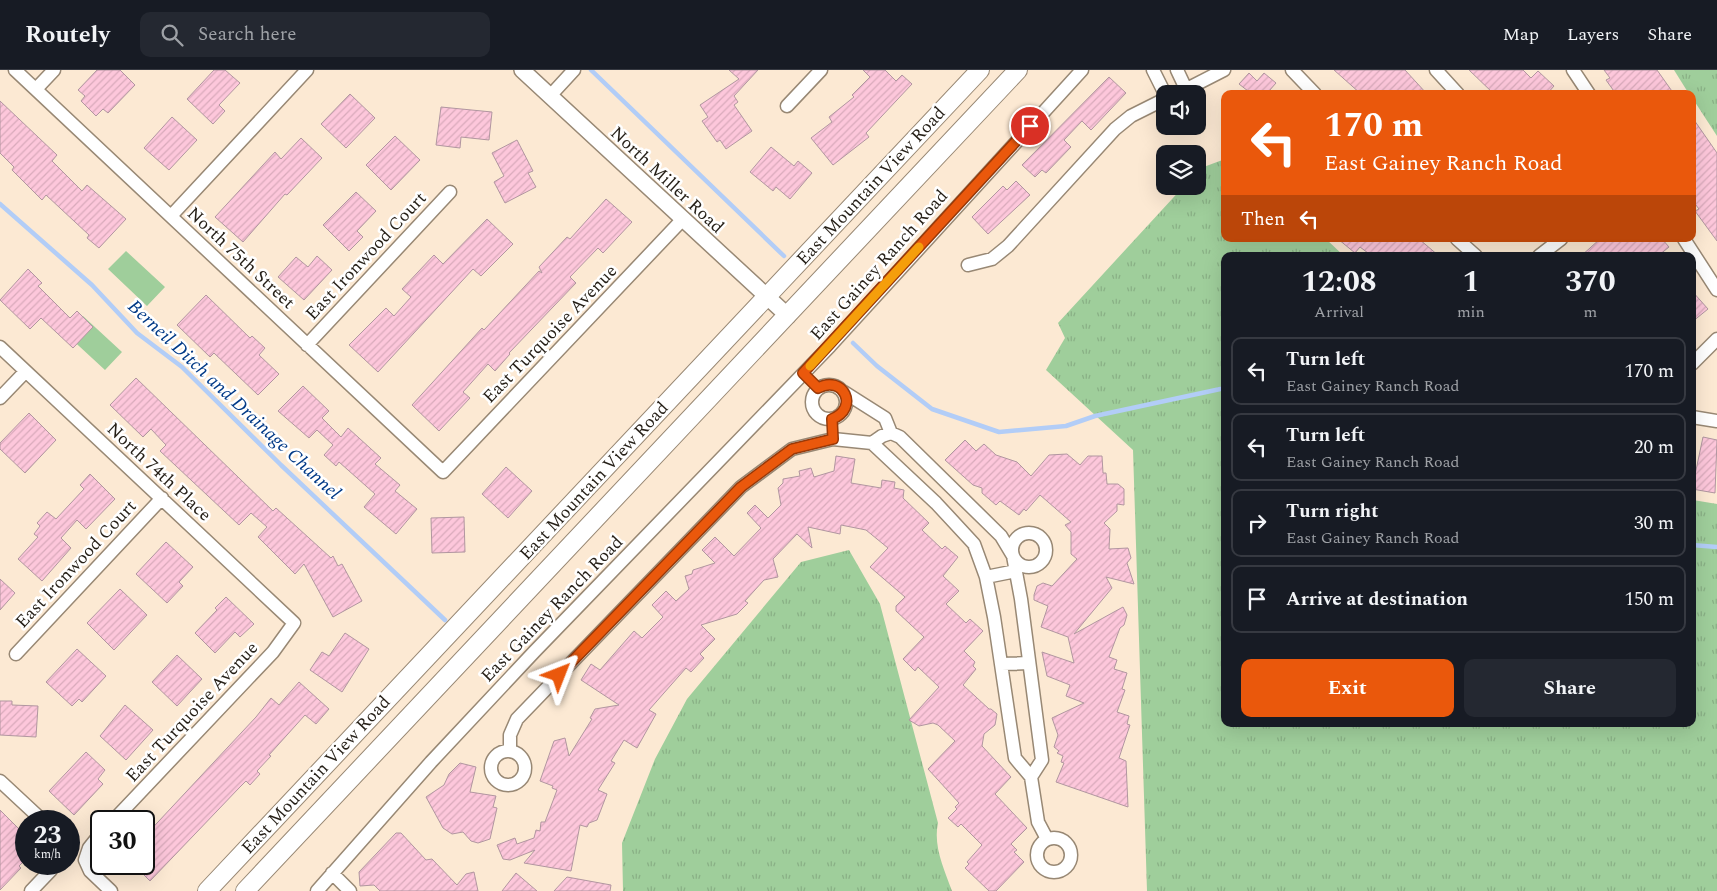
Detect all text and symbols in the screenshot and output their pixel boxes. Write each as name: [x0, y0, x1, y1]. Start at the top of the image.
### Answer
search box: [140, 12, 490, 57]
text: Routely: [25, 17, 110, 53]
text: Search here: [198, 20, 296, 49]
icon: search: [158, 21, 186, 49]
text: Map: [1503, 21, 1539, 48]
text: Layers: [1567, 21, 1619, 48]
text: Share: [1647, 21, 1692, 48]
map controls: [1156, 85, 1206, 195]
button: sound: [1156, 85, 1206, 135]
text: 170 m: [1324, 99, 1423, 152]
street label: East Mountain View Road: [790, 100, 952, 272]
pin: [1009, 105, 1051, 147]
icon: left: [1241, 110, 1306, 175]
icon: arrive: [1016, 112, 1044, 140]
street label: North Miller Road: [604, 120, 730, 240]
button: layers: [1156, 145, 1206, 195]
text: East Gainey Ranch Road: [1324, 147, 1562, 180]
street label: East Gainey Ranch Road: [804, 183, 954, 347]
street label: East Ironwood Court: [299, 186, 433, 326]
street label: North 75th Street: [181, 201, 301, 315]
text: Then: [1241, 205, 1285, 234]
icon: left: [1295, 205, 1323, 233]
street label: East Turquoise Avenue: [476, 258, 624, 410]
text: 12:08: [1301, 259, 1377, 305]
text: 1: [1462, 259, 1479, 305]
text: 370: [1565, 259, 1616, 305]
water label: Berneil Ditch and Drainage Channel: [121, 293, 347, 507]
text: Arrival: [1314, 300, 1364, 324]
text: min: [1457, 300, 1485, 324]
text: m: [1584, 300, 1597, 324]
text: Turn left: [1286, 345, 1365, 374]
icon: left: [1243, 357, 1271, 385]
text: 170 m: [1624, 357, 1674, 386]
text: East Gainey Ranch Road: [1286, 374, 1459, 398]
street label: East Mountain View Road: [513, 395, 675, 567]
street label: North 74th Place: [100, 416, 218, 528]
text: Turn left: [1286, 421, 1365, 450]
icon: left: [1243, 433, 1271, 461]
text: 20 m: [1634, 433, 1674, 462]
text: East Gainey Ranch Road: [1286, 450, 1459, 474]
street label: East Ironwood Court: [9, 494, 143, 634]
text: Turn right: [1286, 497, 1379, 526]
icon: right: [1243, 509, 1271, 537]
text: 30 m: [1634, 509, 1674, 538]
text: East Gainey Ranch Road: [1286, 526, 1459, 550]
street label: East Gainey Ranch Road: [475, 529, 629, 689]
icon: arrive: [1243, 585, 1271, 613]
text: Arrive at destination: [1286, 585, 1468, 614]
text: 150 m: [1624, 585, 1674, 614]
street label: East Turquoise Avenue: [119, 635, 265, 789]
position arrow: [532, 648, 584, 700]
button: Exit: [1241, 659, 1454, 717]
button: Share: [1464, 659, 1676, 717]
street label: East Mountain View Road: [235, 689, 397, 861]
speed limit sign: 30: [90, 810, 155, 875]
text: 23: [33, 817, 62, 855]
text: km/h: [34, 845, 61, 864]

